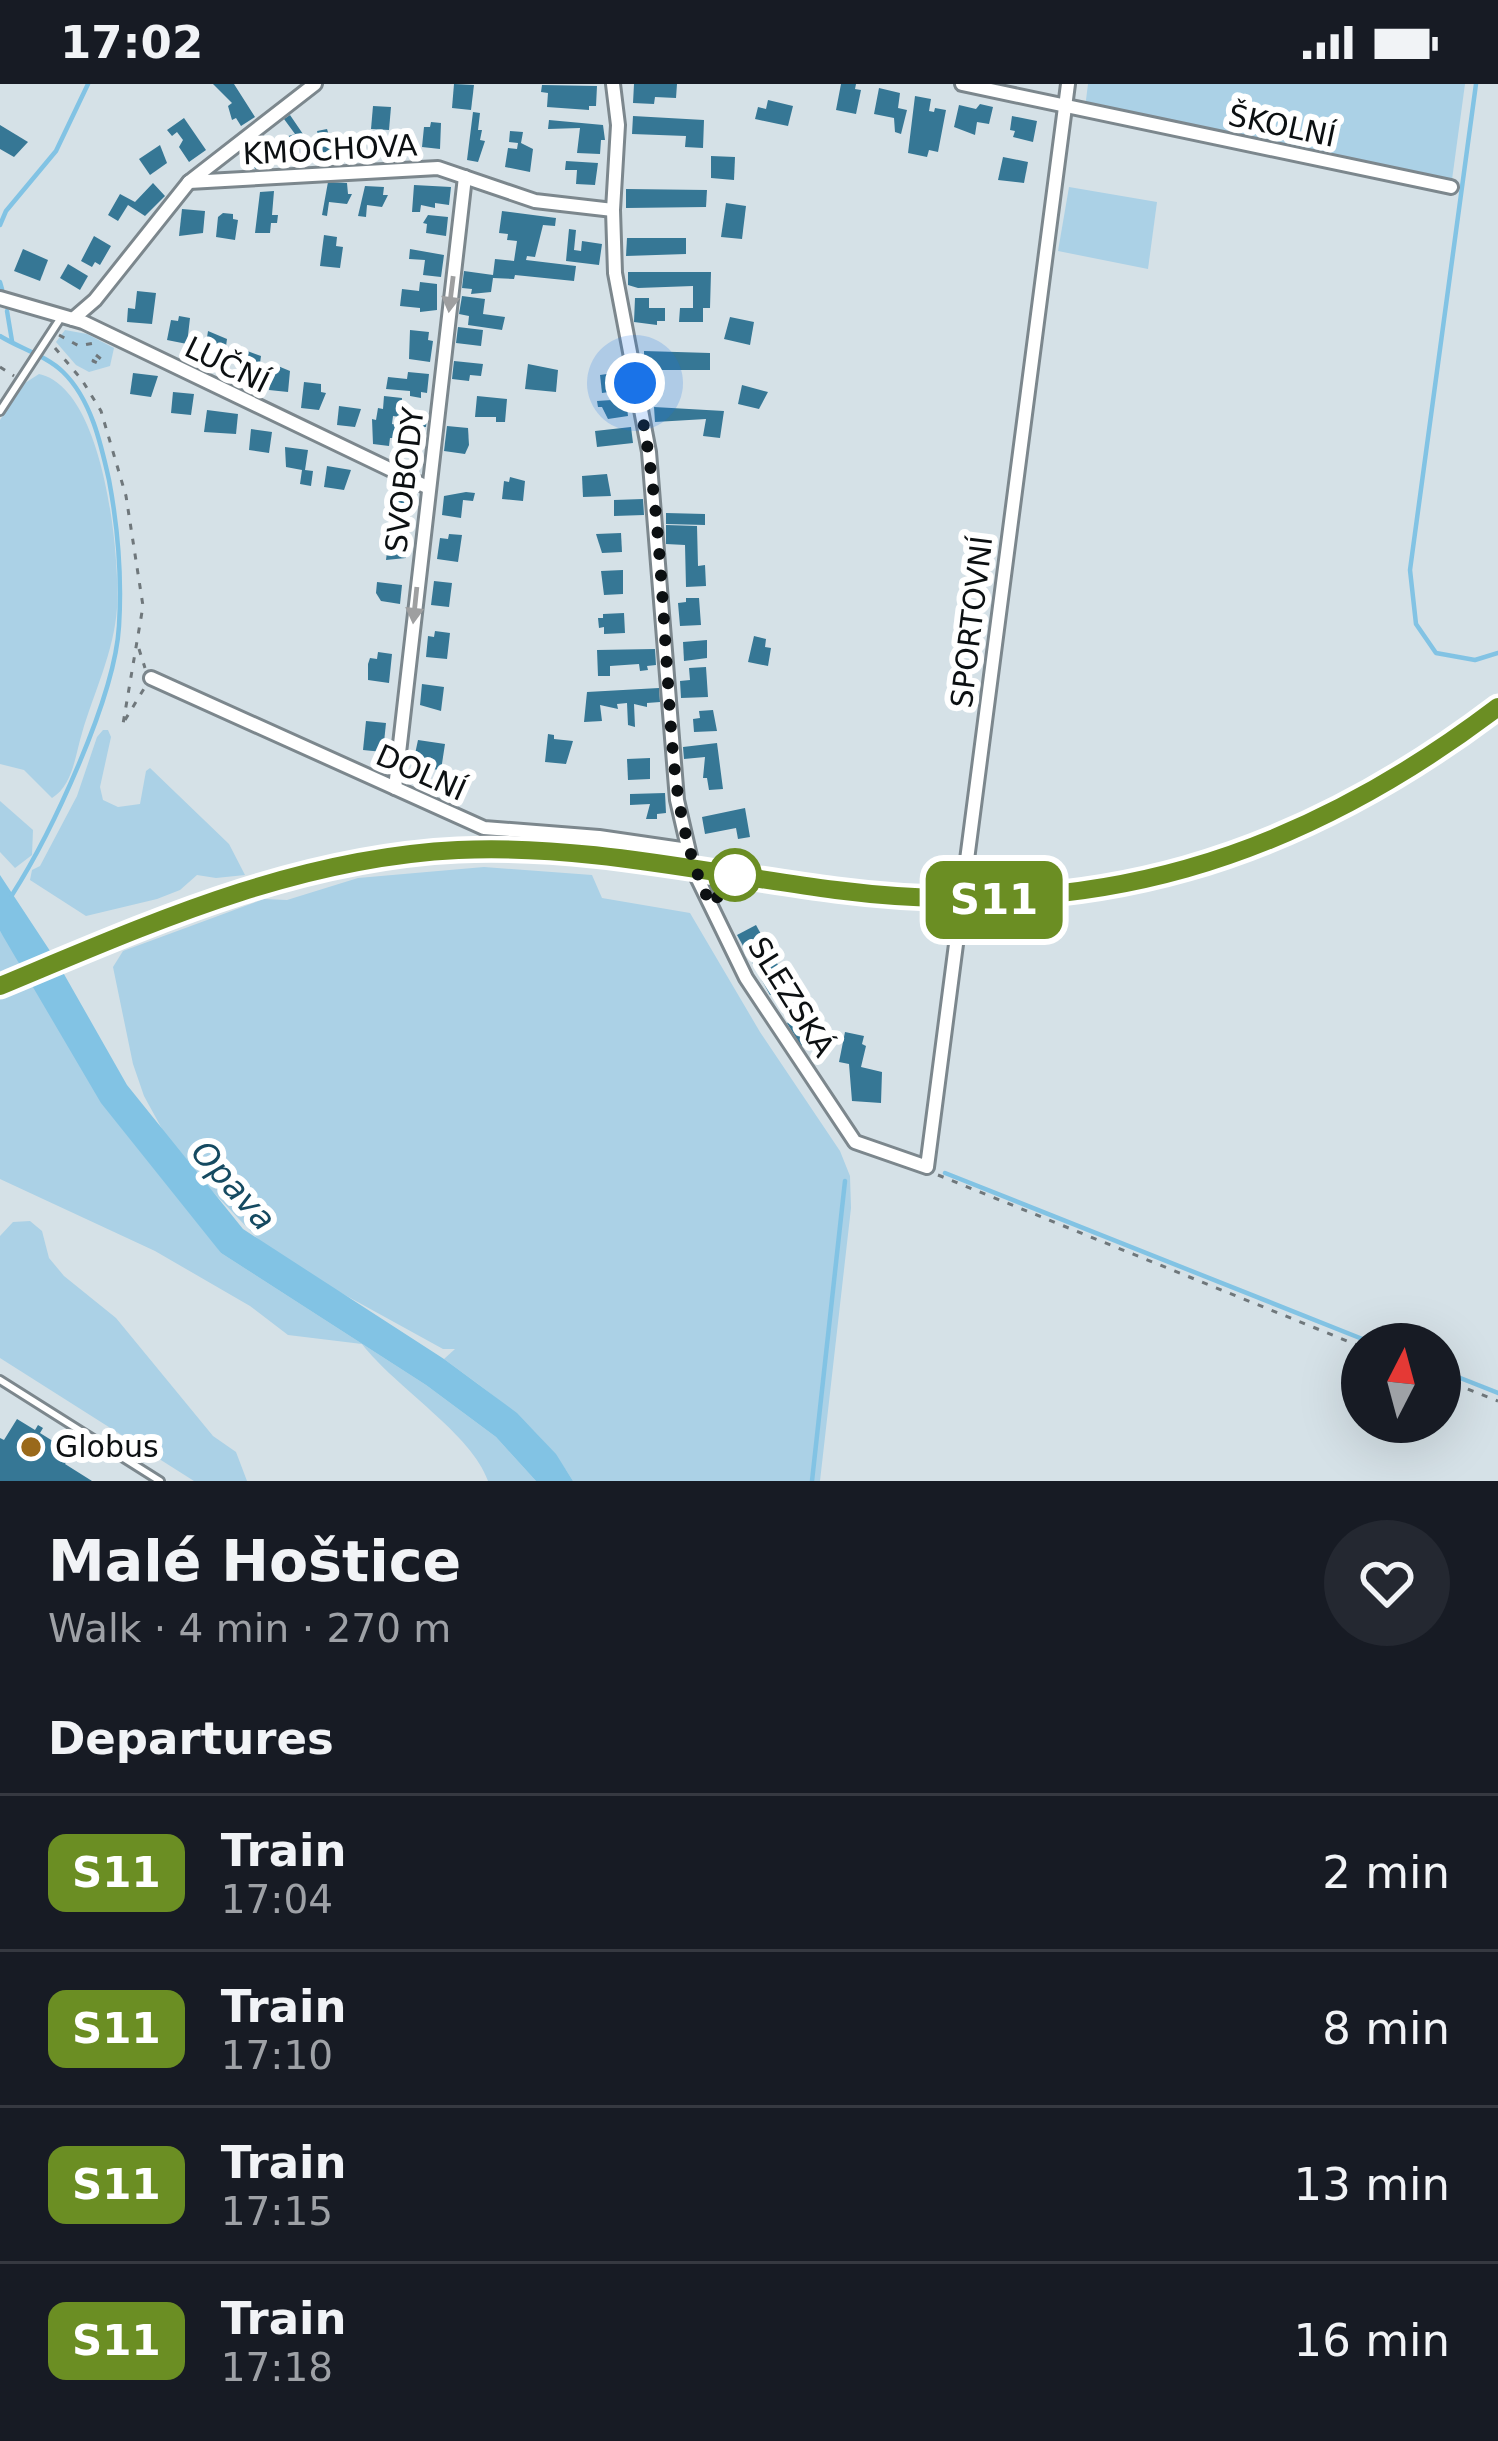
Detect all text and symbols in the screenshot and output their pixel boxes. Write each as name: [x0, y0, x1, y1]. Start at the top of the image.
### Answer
text: 17:02: [60, 16, 203, 69]
street label: ŠKOLNÍ: [1225, 96, 1339, 154]
street label: KMOCHOVA: [242, 127, 419, 172]
one-way arrow: [441, 275, 460, 313]
street label: LUČNÍ: [179, 328, 276, 400]
your location: [605, 353, 665, 413]
street label: SVOBODY: [378, 405, 431, 555]
street label: SPORTOVNÍ: [944, 534, 999, 710]
one-way arrow: [406, 587, 425, 624]
street label: DOLNÍ: [371, 737, 472, 808]
unlabelled marker: [710, 850, 760, 900]
line badge: S11: [925, 861, 1063, 939]
text: S11: [950, 875, 1038, 924]
street label: SLEZSKÁ: [741, 931, 842, 1063]
water label: Opava: [183, 1133, 284, 1238]
north arrow: [1341, 1323, 1461, 1443]
map controls: [1341, 1323, 1461, 1443]
place label: Globus: [55, 1429, 159, 1464]
marker: Globus: [18, 1434, 44, 1460]
button: heart: [1324, 1520, 1450, 1646]
text: Malé Hoštice: [48, 1528, 461, 1594]
text: Walk · 4 min · 270 m: [48, 1606, 451, 1651]
text: Departures: [48, 1712, 334, 1765]
text: Train: [221, 1824, 346, 1877]
text: 2 min: [1322, 1846, 1450, 1899]
text: S11: [72, 1848, 161, 1897]
text: 17:04: [221, 1877, 333, 1922]
text: Train: [221, 1980, 346, 2033]
text: 8 min: [1322, 2002, 1450, 2055]
text: S11: [72, 2004, 161, 2053]
text: 17:10: [221, 2033, 333, 2078]
text: Train: [221, 2136, 346, 2189]
text: 13 min: [1294, 2158, 1450, 2211]
text: S11: [72, 2160, 161, 2209]
text: 17:15: [221, 2189, 333, 2234]
text: Train: [221, 2292, 346, 2345]
text: 16 min: [1294, 2314, 1450, 2367]
text: S11: [72, 2316, 161, 2365]
text: 17:18: [221, 2345, 333, 2390]

